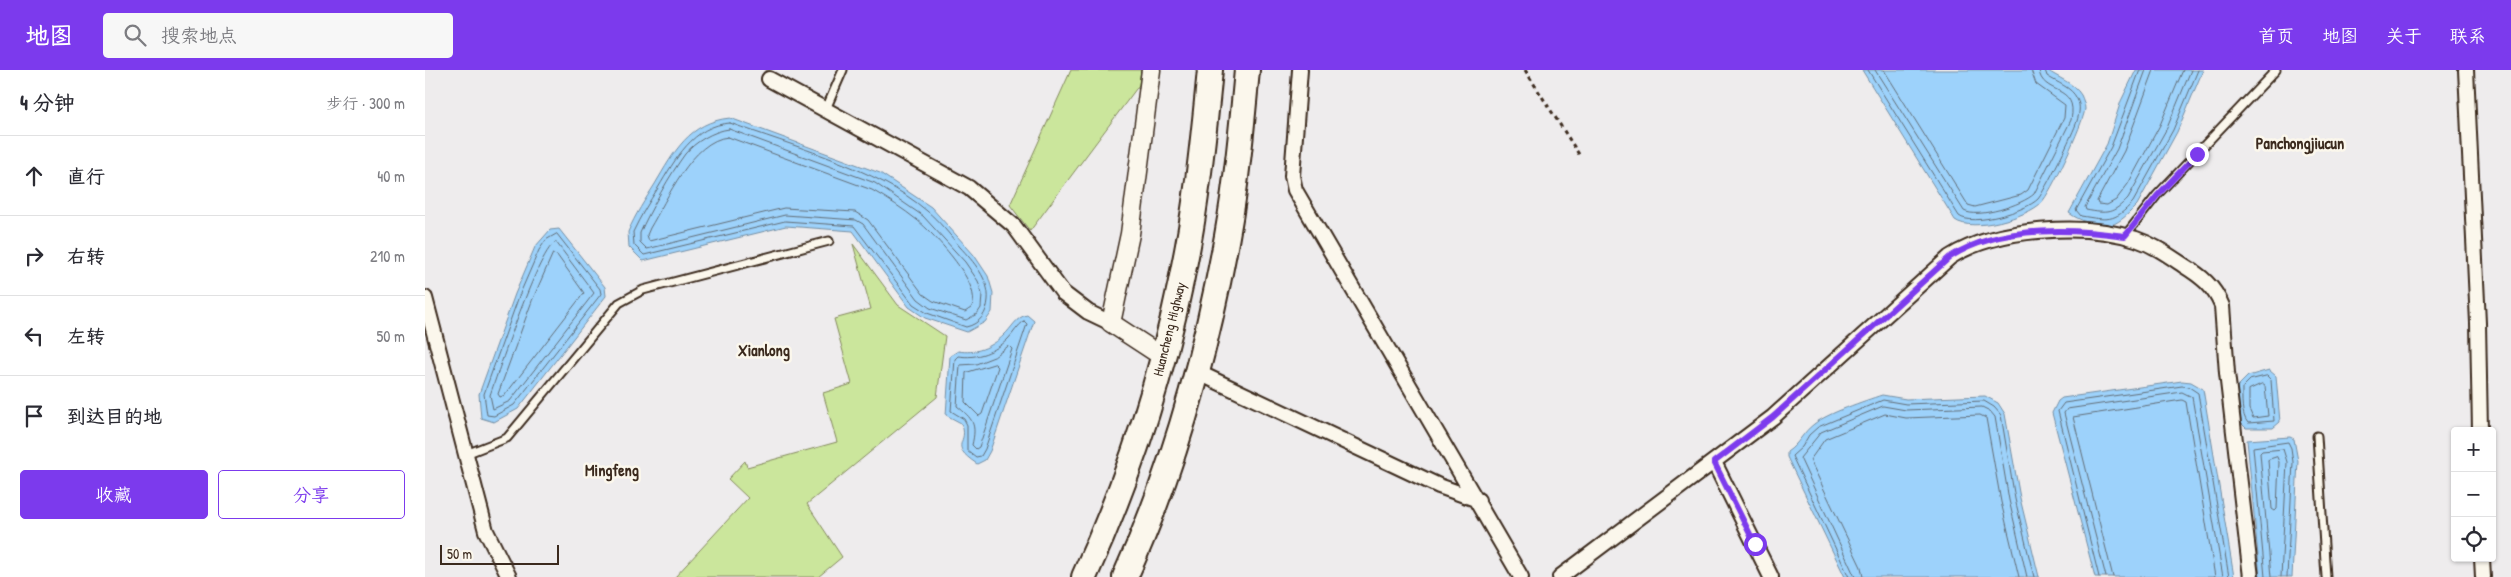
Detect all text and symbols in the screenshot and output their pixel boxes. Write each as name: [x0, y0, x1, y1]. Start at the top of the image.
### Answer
search box: [103, 13, 453, 58]
text: 地图: [25, 19, 73, 51]
icon: search: [121, 21, 149, 49]
text: 搜索地点: [161, 22, 237, 48]
text: 首页: [2258, 23, 2294, 48]
text: 地图: [2322, 23, 2358, 48]
text: 关于: [2386, 23, 2422, 48]
text: 联系: [2450, 23, 2486, 48]
text: 4 分钟: [20, 88, 75, 117]
text: 步行 · 300 m: [326, 92, 405, 114]
district label: Panchongjiucun: [2256, 132, 2344, 155]
route end: [2186, 143, 2209, 166]
icon: ahead: [20, 162, 48, 190]
text: 直行: [67, 163, 105, 189]
text: 40 m: [377, 165, 405, 187]
icon: right: [20, 242, 48, 270]
text: 右转: [67, 243, 105, 269]
text: 210 m: [370, 245, 405, 267]
street label: Huancheng Highway: [1148, 280, 1190, 378]
icon: left: [20, 322, 48, 350]
text: 左转: [67, 323, 105, 349]
text: 50 m: [377, 325, 405, 347]
district label: Xianlong: [738, 339, 790, 362]
icon: arrive: [20, 402, 48, 430]
text: 到达目的地: [67, 403, 162, 429]
map controls: [2451, 427, 2496, 562]
button: +: [2451, 427, 2496, 472]
district label: Mingfeng: [585, 459, 639, 482]
button: 收藏: [20, 470, 208, 519]
button: 分享: [218, 470, 405, 519]
button: −: [2451, 472, 2496, 517]
button: locate: [2451, 517, 2496, 562]
route start: [1744, 533, 1767, 556]
scale bar: [440, 542, 559, 565]
text: 50 m: [447, 544, 472, 563]

